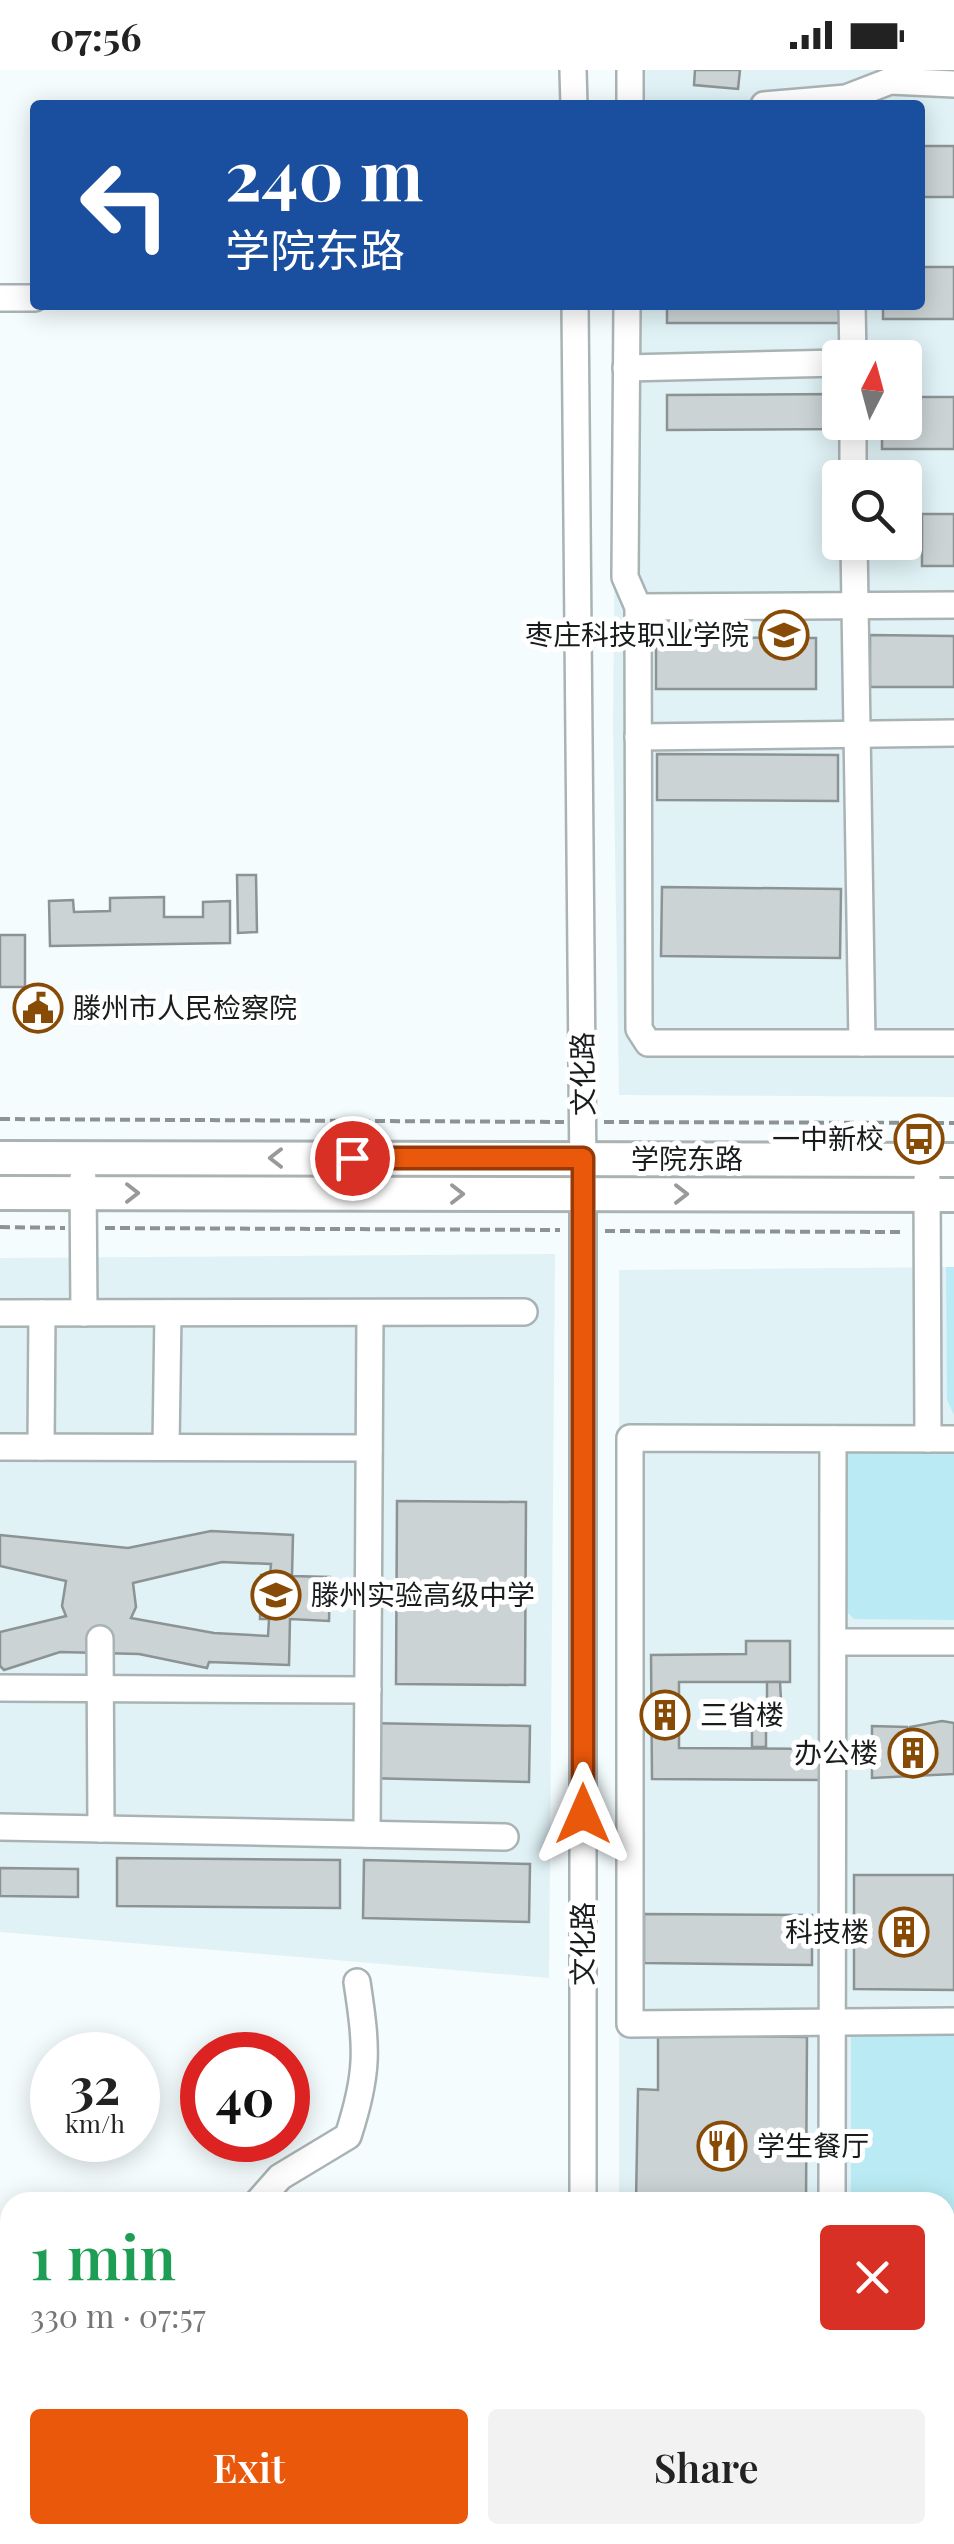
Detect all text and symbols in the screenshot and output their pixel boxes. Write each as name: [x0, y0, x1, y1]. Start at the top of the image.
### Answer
text: 07:56: [50, 10, 142, 61]
text: 240 m: [225, 125, 423, 219]
icon: left: [60, 140, 190, 270]
text: 学院东路: [225, 218, 405, 278]
north arrow: [822, 340, 922, 440]
map controls: [822, 340, 922, 560]
button: search: [822, 460, 922, 560]
school or university icon: 枣庄科技职业学院: [758, 609, 810, 661]
place label: 枣庄科技职业学院: [525, 615, 749, 652]
public building icon: 滕州市人民检察院: [12, 982, 64, 1034]
place label: 滕州市人民检察院: [73, 988, 297, 1025]
street label: 文化路: [562, 1032, 601, 1116]
bus stop icon: 一中新校: [893, 1113, 945, 1165]
pin: [310, 1116, 395, 1201]
place label: 一中新校: [772, 1119, 884, 1156]
icon: arrive: [325, 1131, 380, 1186]
street label: 学院东路: [631, 1139, 743, 1176]
one-way arrow: [267, 1147, 282, 1169]
one-way arrow: [126, 1182, 141, 1204]
one-way arrow: [450, 1183, 466, 1205]
one-way arrow: [674, 1183, 689, 1205]
school or university icon: 滕州实验高级中学: [250, 1569, 302, 1621]
place label: 滕州实验高级中学: [311, 1575, 535, 1612]
building icon: 三省楼: [639, 1689, 691, 1741]
place label: 三省楼: [700, 1695, 784, 1732]
building icon: 办公楼: [887, 1727, 939, 1779]
place label: 办公楼: [794, 1733, 878, 1770]
position arrow: [531, 1762, 635, 1866]
street label: 文化路: [563, 1902, 600, 1986]
building icon: 科技楼: [878, 1906, 930, 1958]
place label: 科技楼: [785, 1912, 869, 1949]
speed limit sign: 40: [180, 2032, 310, 2162]
text: 32: [70, 2051, 120, 2118]
text: km/h: [65, 2106, 125, 2139]
restaurant icon: 学生餐厅: [696, 2120, 748, 2172]
place label: 学生餐厅: [757, 2126, 869, 2163]
text: 1 min: [30, 2215, 176, 2295]
button: close: [820, 2225, 925, 2330]
text: 330 m · 07:57: [30, 2293, 206, 2336]
button: Exit: [30, 2409, 468, 2524]
button: Share: [488, 2409, 925, 2524]

